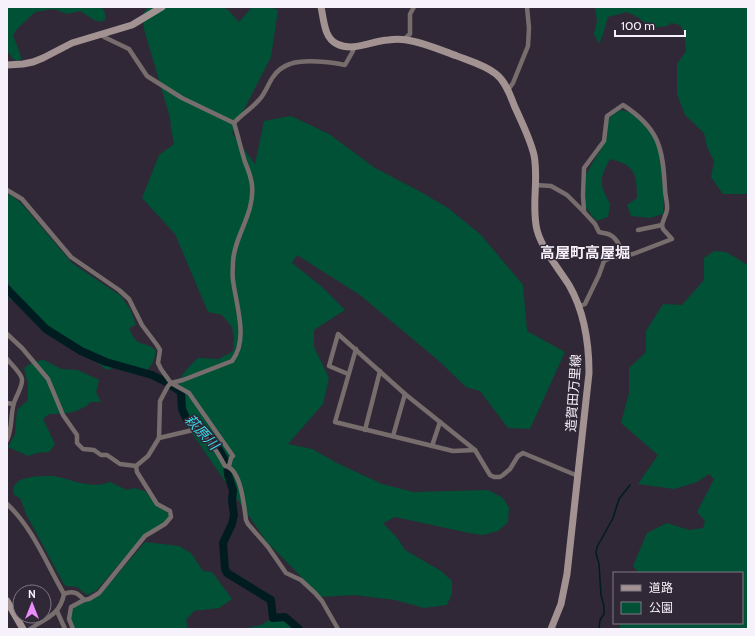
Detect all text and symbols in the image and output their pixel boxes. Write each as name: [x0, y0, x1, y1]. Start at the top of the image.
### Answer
scale bar: [615, 12, 685, 38]
text: 100 m: [621, 18, 655, 33]
district label: 高屋町高屋堀: [540, 244, 630, 262]
street label: 造賀田万里線: [562, 354, 584, 432]
water label: 萩原川: [181, 411, 224, 455]
legend: [613, 572, 743, 624]
text: 道路: [649, 580, 673, 595]
north arrow: [12, 584, 52, 624]
text: N: [28, 587, 36, 601]
text: 公園: [649, 600, 673, 615]

